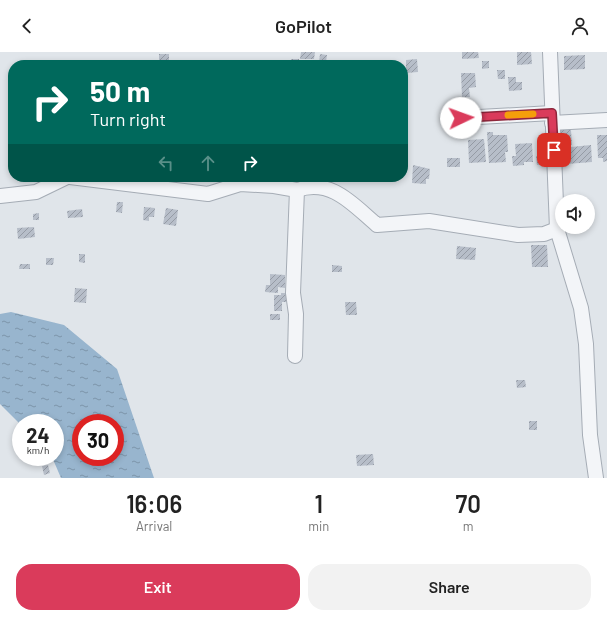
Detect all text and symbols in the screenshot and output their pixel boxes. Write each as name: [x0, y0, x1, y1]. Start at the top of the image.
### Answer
icon: back: [16, 15, 38, 37]
text: GoPilot: [275, 15, 332, 37]
icon: person: [569, 15, 591, 37]
text: 50 m: [90, 74, 150, 108]
icon: right: [24, 76, 76, 128]
position arrow: [440, 97, 482, 139]
text: Turn right: [90, 108, 166, 130]
pin: [537, 133, 571, 167]
icon: arrive: [543, 139, 565, 161]
icon: left: [155, 152, 177, 174]
icon: ahead: [197, 152, 219, 174]
icon: right: [239, 152, 261, 174]
map controls: [555, 194, 595, 234]
button: sound: [555, 194, 595, 234]
speed limit sign: 30: [72, 414, 124, 466]
text: 24: [26, 423, 50, 447]
text: km/h: [27, 444, 49, 456]
text: 16:06: [126, 489, 182, 518]
text: 1: [315, 489, 323, 518]
text: 70: [455, 489, 481, 518]
text: Arrival: [136, 518, 172, 534]
text: min: [308, 518, 329, 534]
text: m: [463, 518, 474, 534]
button: Exit: [16, 564, 300, 610]
button: Share: [308, 564, 591, 610]

